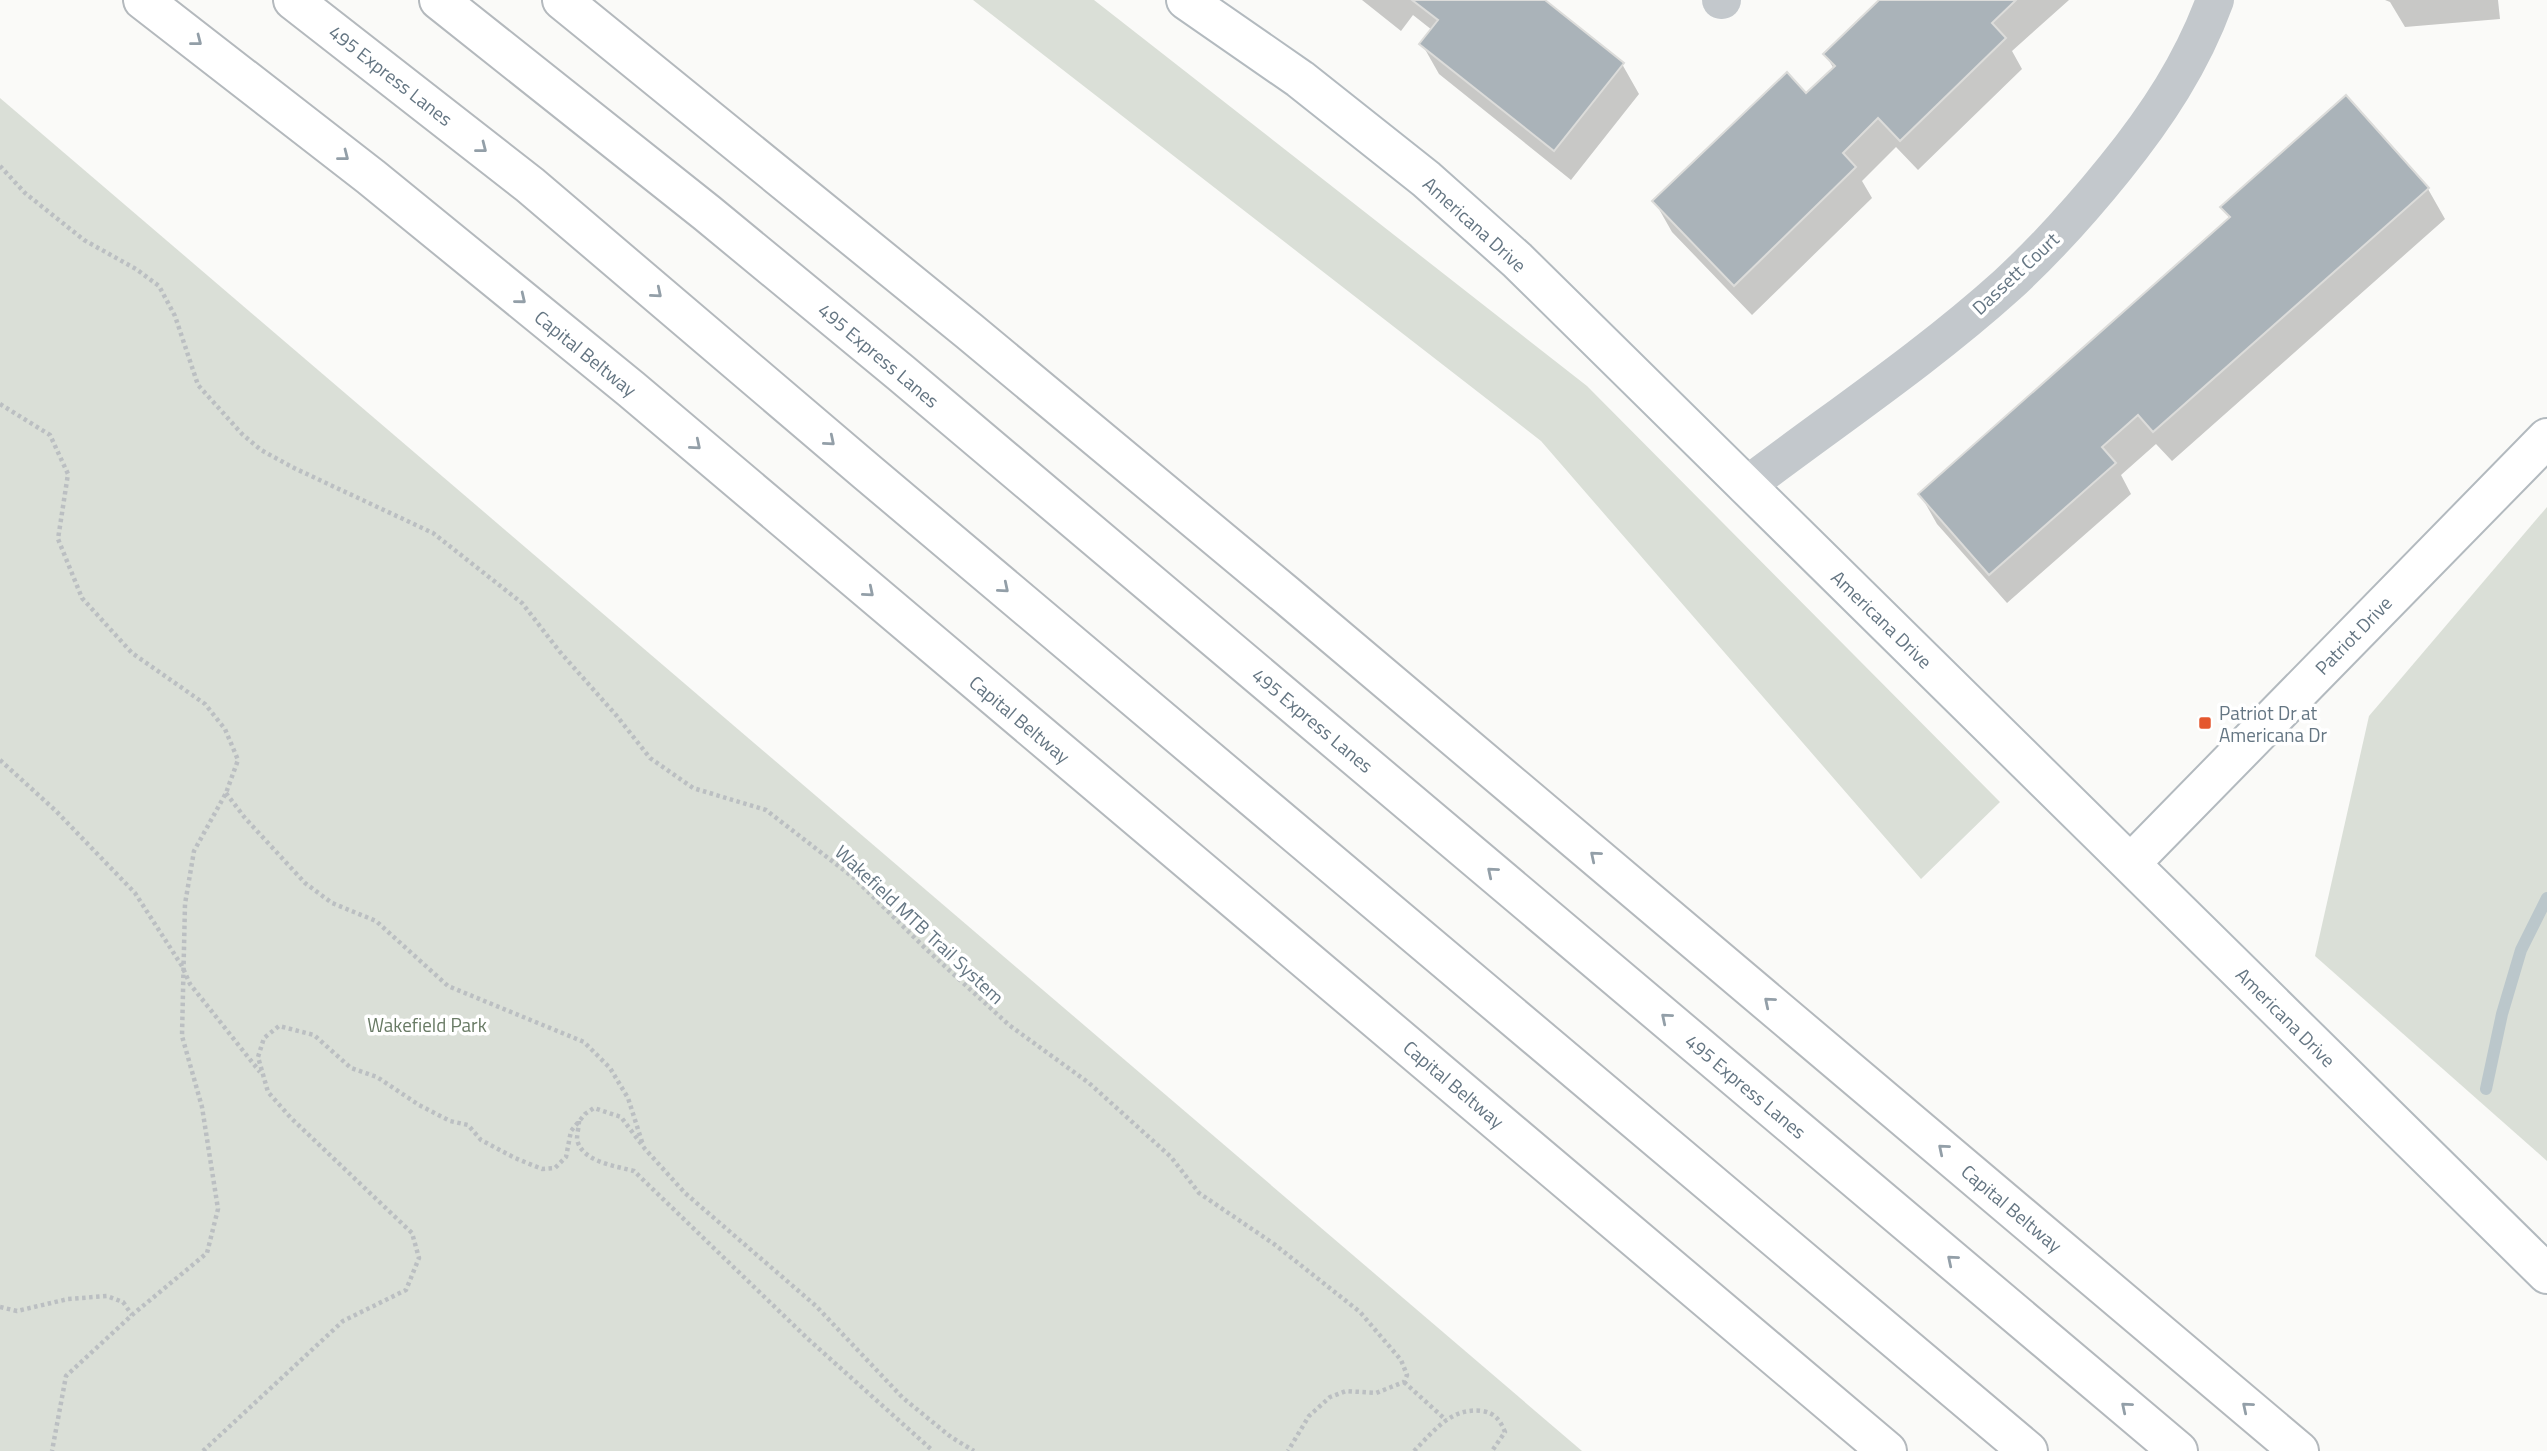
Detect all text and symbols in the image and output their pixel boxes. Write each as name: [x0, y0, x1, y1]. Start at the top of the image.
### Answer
street label: 495 Express Lanes: [323, 17, 459, 133]
one-way arrow: [189, 33, 202, 46]
one-way arrow: [475, 139, 487, 152]
one-way arrow: [337, 147, 349, 160]
street label: Americana Drive: [1417, 169, 1533, 279]
street label: Dassett Court: [1965, 225, 2065, 321]
one-way arrow: [649, 285, 662, 297]
one-way arrow: [513, 291, 525, 304]
street label: 495 Express Lanes: [812, 296, 946, 415]
street label: Capital Beltway: [529, 303, 643, 403]
one-way arrow: [822, 433, 835, 445]
one-way arrow: [687, 437, 700, 449]
street label: Americana Drive: [1825, 563, 1939, 675]
one-way arrow: [996, 579, 1009, 592]
one-way arrow: [861, 584, 874, 596]
street label: Patriot Drive: [2308, 589, 2398, 681]
street label: 495 Express Lanes: [1246, 661, 1380, 780]
street label: Capital Beltway: [963, 668, 1077, 770]
place label: Patriot Dr at Americana Dr: [2219, 698, 2327, 749]
marker: Patriot Dr at Americana Dr: [2197, 715, 2213, 731]
street label: Wakefield MTB Trail System: [829, 838, 1011, 1010]
one-way arrow: [1590, 851, 1603, 864]
one-way arrow: [1487, 867, 1500, 880]
street label: Americana Drive: [2230, 961, 2342, 1073]
one-way arrow: [1764, 998, 1777, 1010]
park label: Wakefield Park: [367, 1010, 487, 1039]
one-way arrow: [1661, 1014, 1674, 1026]
street label: 495 Express Lanes: [1679, 1027, 1813, 1146]
street label: Capital Beltway: [1397, 1033, 1511, 1135]
one-way arrow: [1938, 1145, 1951, 1157]
street label: Capital Beltway: [1955, 1157, 2069, 1259]
one-way arrow: [1947, 1256, 1960, 1268]
one-way arrow: [2121, 1403, 2134, 1415]
one-way arrow: [2243, 1403, 2256, 1415]

